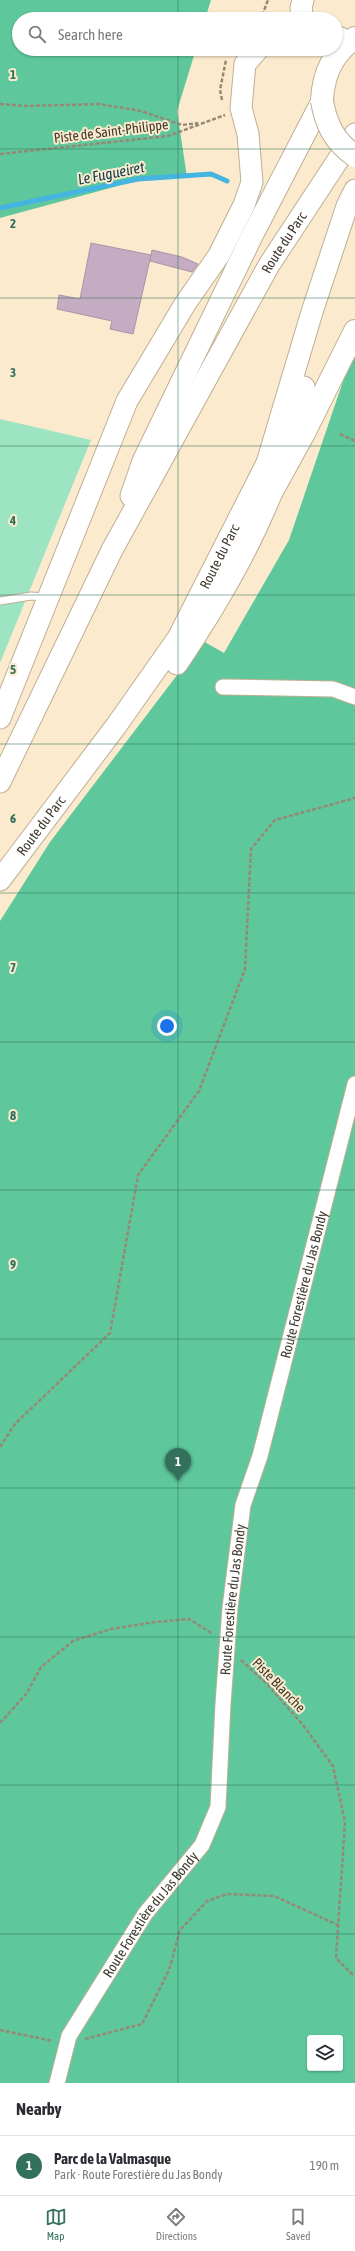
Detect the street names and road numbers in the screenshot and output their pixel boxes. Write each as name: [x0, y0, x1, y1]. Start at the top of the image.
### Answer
street label: Piste de Saint-Philippe: [53, 116, 169, 146]
street label: Route du Parc: [258, 208, 310, 276]
street label: Route du Parc: [196, 521, 243, 591]
street label: Route du Parc: [13, 792, 69, 859]
street label: Route Forestière du Jas Bondy: [277, 1209, 330, 1360]
street label: Route Forestière du Jas Bondy: [217, 1523, 249, 1676]
street label: Piste Blanche: [249, 1655, 309, 1715]
street label: Route Forestière du Jas Bondy: [100, 1848, 201, 1980]

